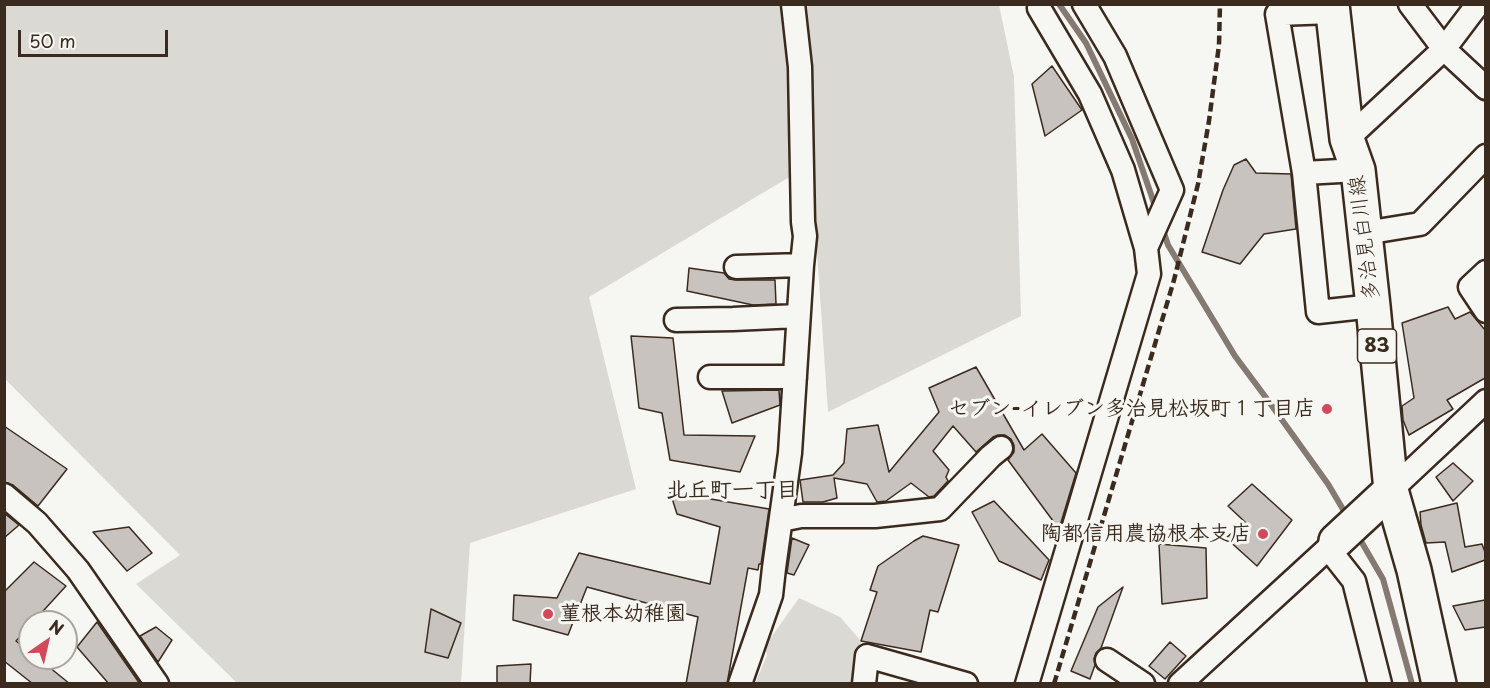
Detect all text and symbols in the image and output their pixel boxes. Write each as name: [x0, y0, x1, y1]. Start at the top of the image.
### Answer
scale bar: [21, 18, 171, 56]
text: 50 m: [29, 27, 76, 54]
street label: 多治見白川線: [1345, 174, 1385, 302]
road number: 83: [1358, 329, 1396, 363]
place label: セブン-イレブン多治見松坂町１丁目店: [948, 396, 1315, 422]
marker: セブン-イレブン多治見松坂町１丁目店: [1320, 402, 1334, 416]
district label: 北丘町一丁目: [666, 478, 798, 504]
place label: 陶都信用農協根本支店: [1041, 521, 1251, 547]
marker: 陶都信用農協根本支店: [1256, 527, 1270, 541]
place label: 菫根本幼稚園: [560, 601, 686, 627]
marker: 菫根本幼稚園: [541, 607, 555, 621]
north arrow: [18, 610, 78, 670]
text: N: [45, 613, 69, 640]

